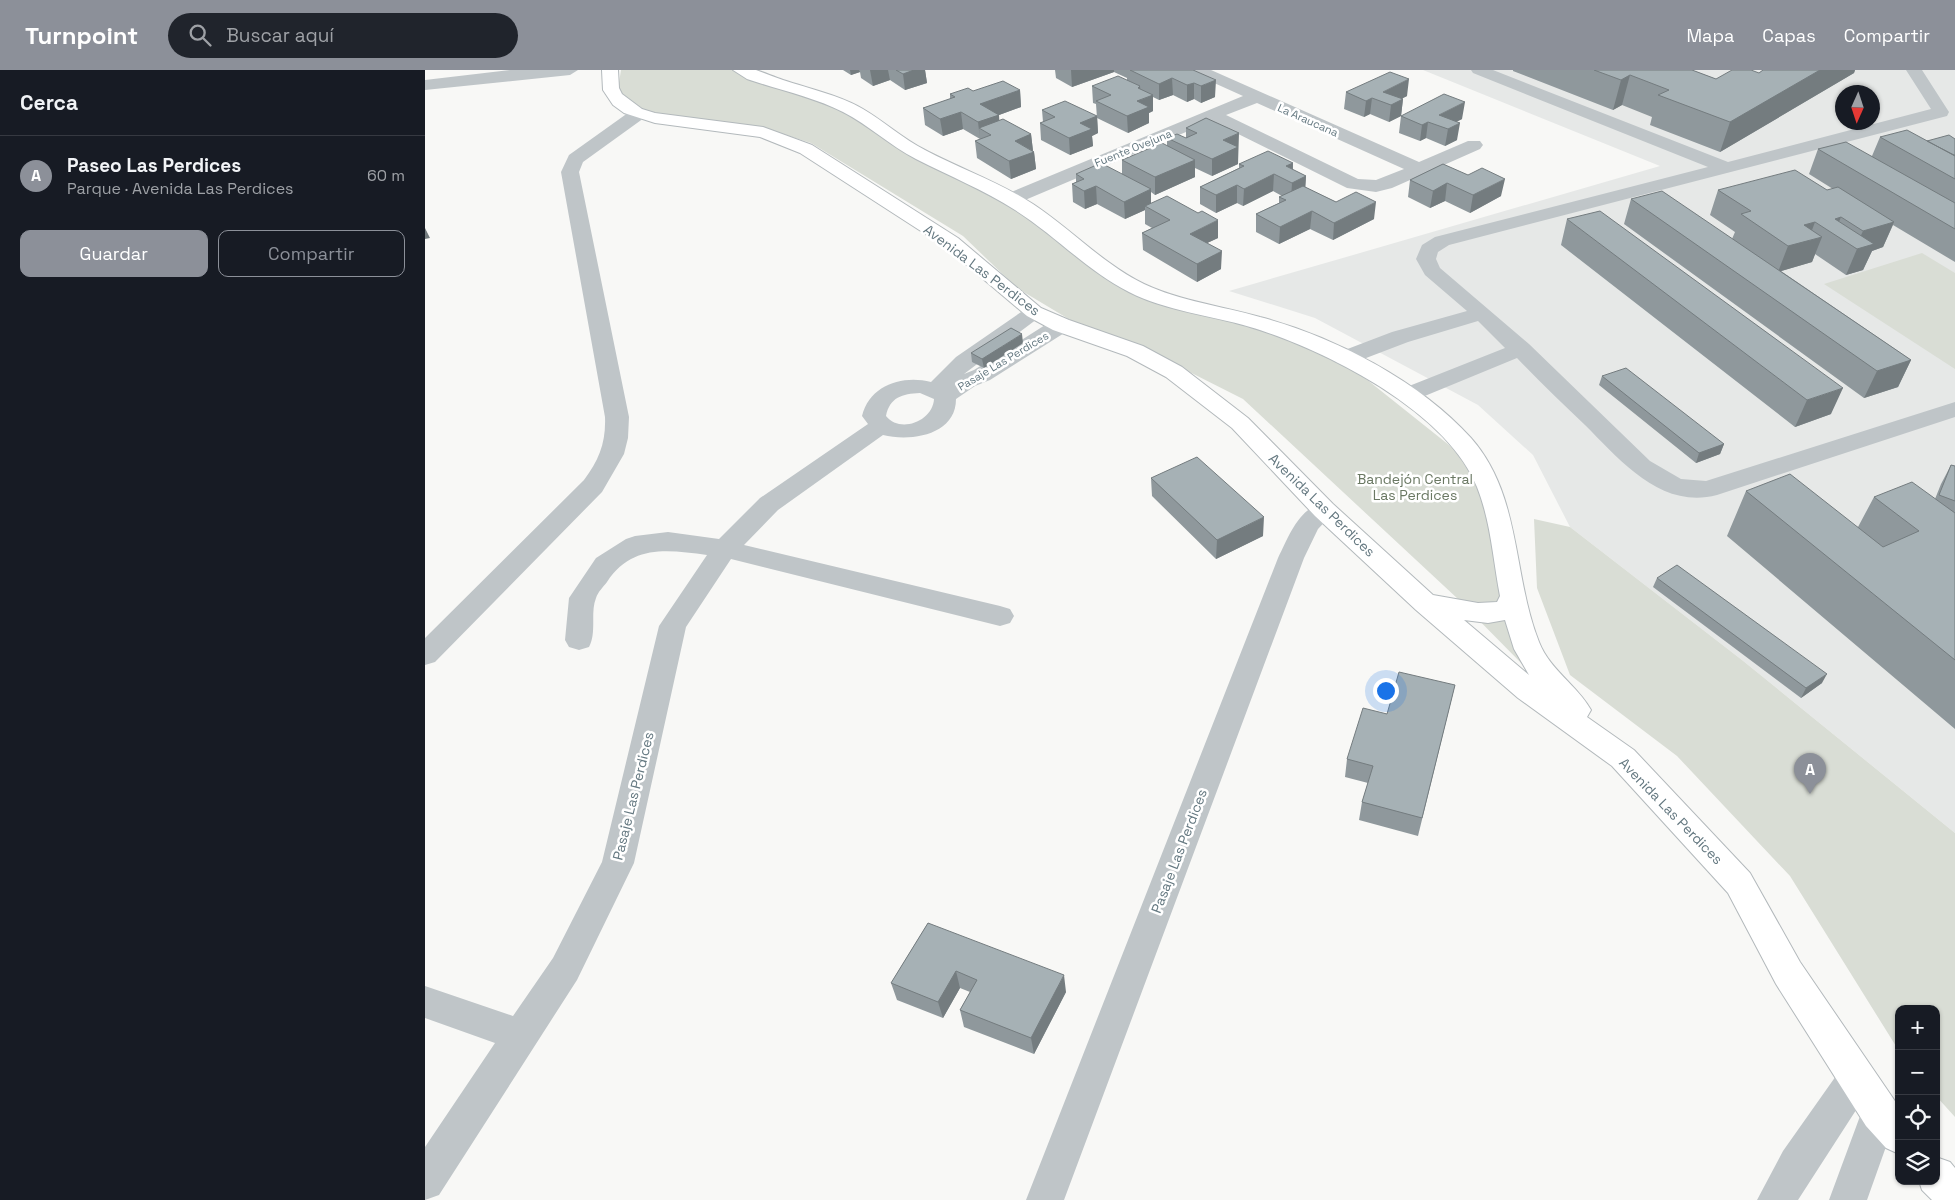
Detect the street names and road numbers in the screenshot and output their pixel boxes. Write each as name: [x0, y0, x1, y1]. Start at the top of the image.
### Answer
street label: La Araucana: [1276, 100, 1341, 140]
street label: Fuente Ovejuna: [1092, 126, 1174, 170]
street label: Avenida Las Perdices: [920, 220, 1044, 320]
street label: Pasaje Las Perdices: [955, 328, 1051, 394]
street label: Avenida Las Perdices: [1265, 449, 1379, 561]
street label: Pasaje Las Perdices: [608, 730, 658, 862]
street label: Avenida Las Perdices: [1615, 754, 1727, 868]
street label: Pasaje Las Perdices: [1147, 786, 1211, 916]

